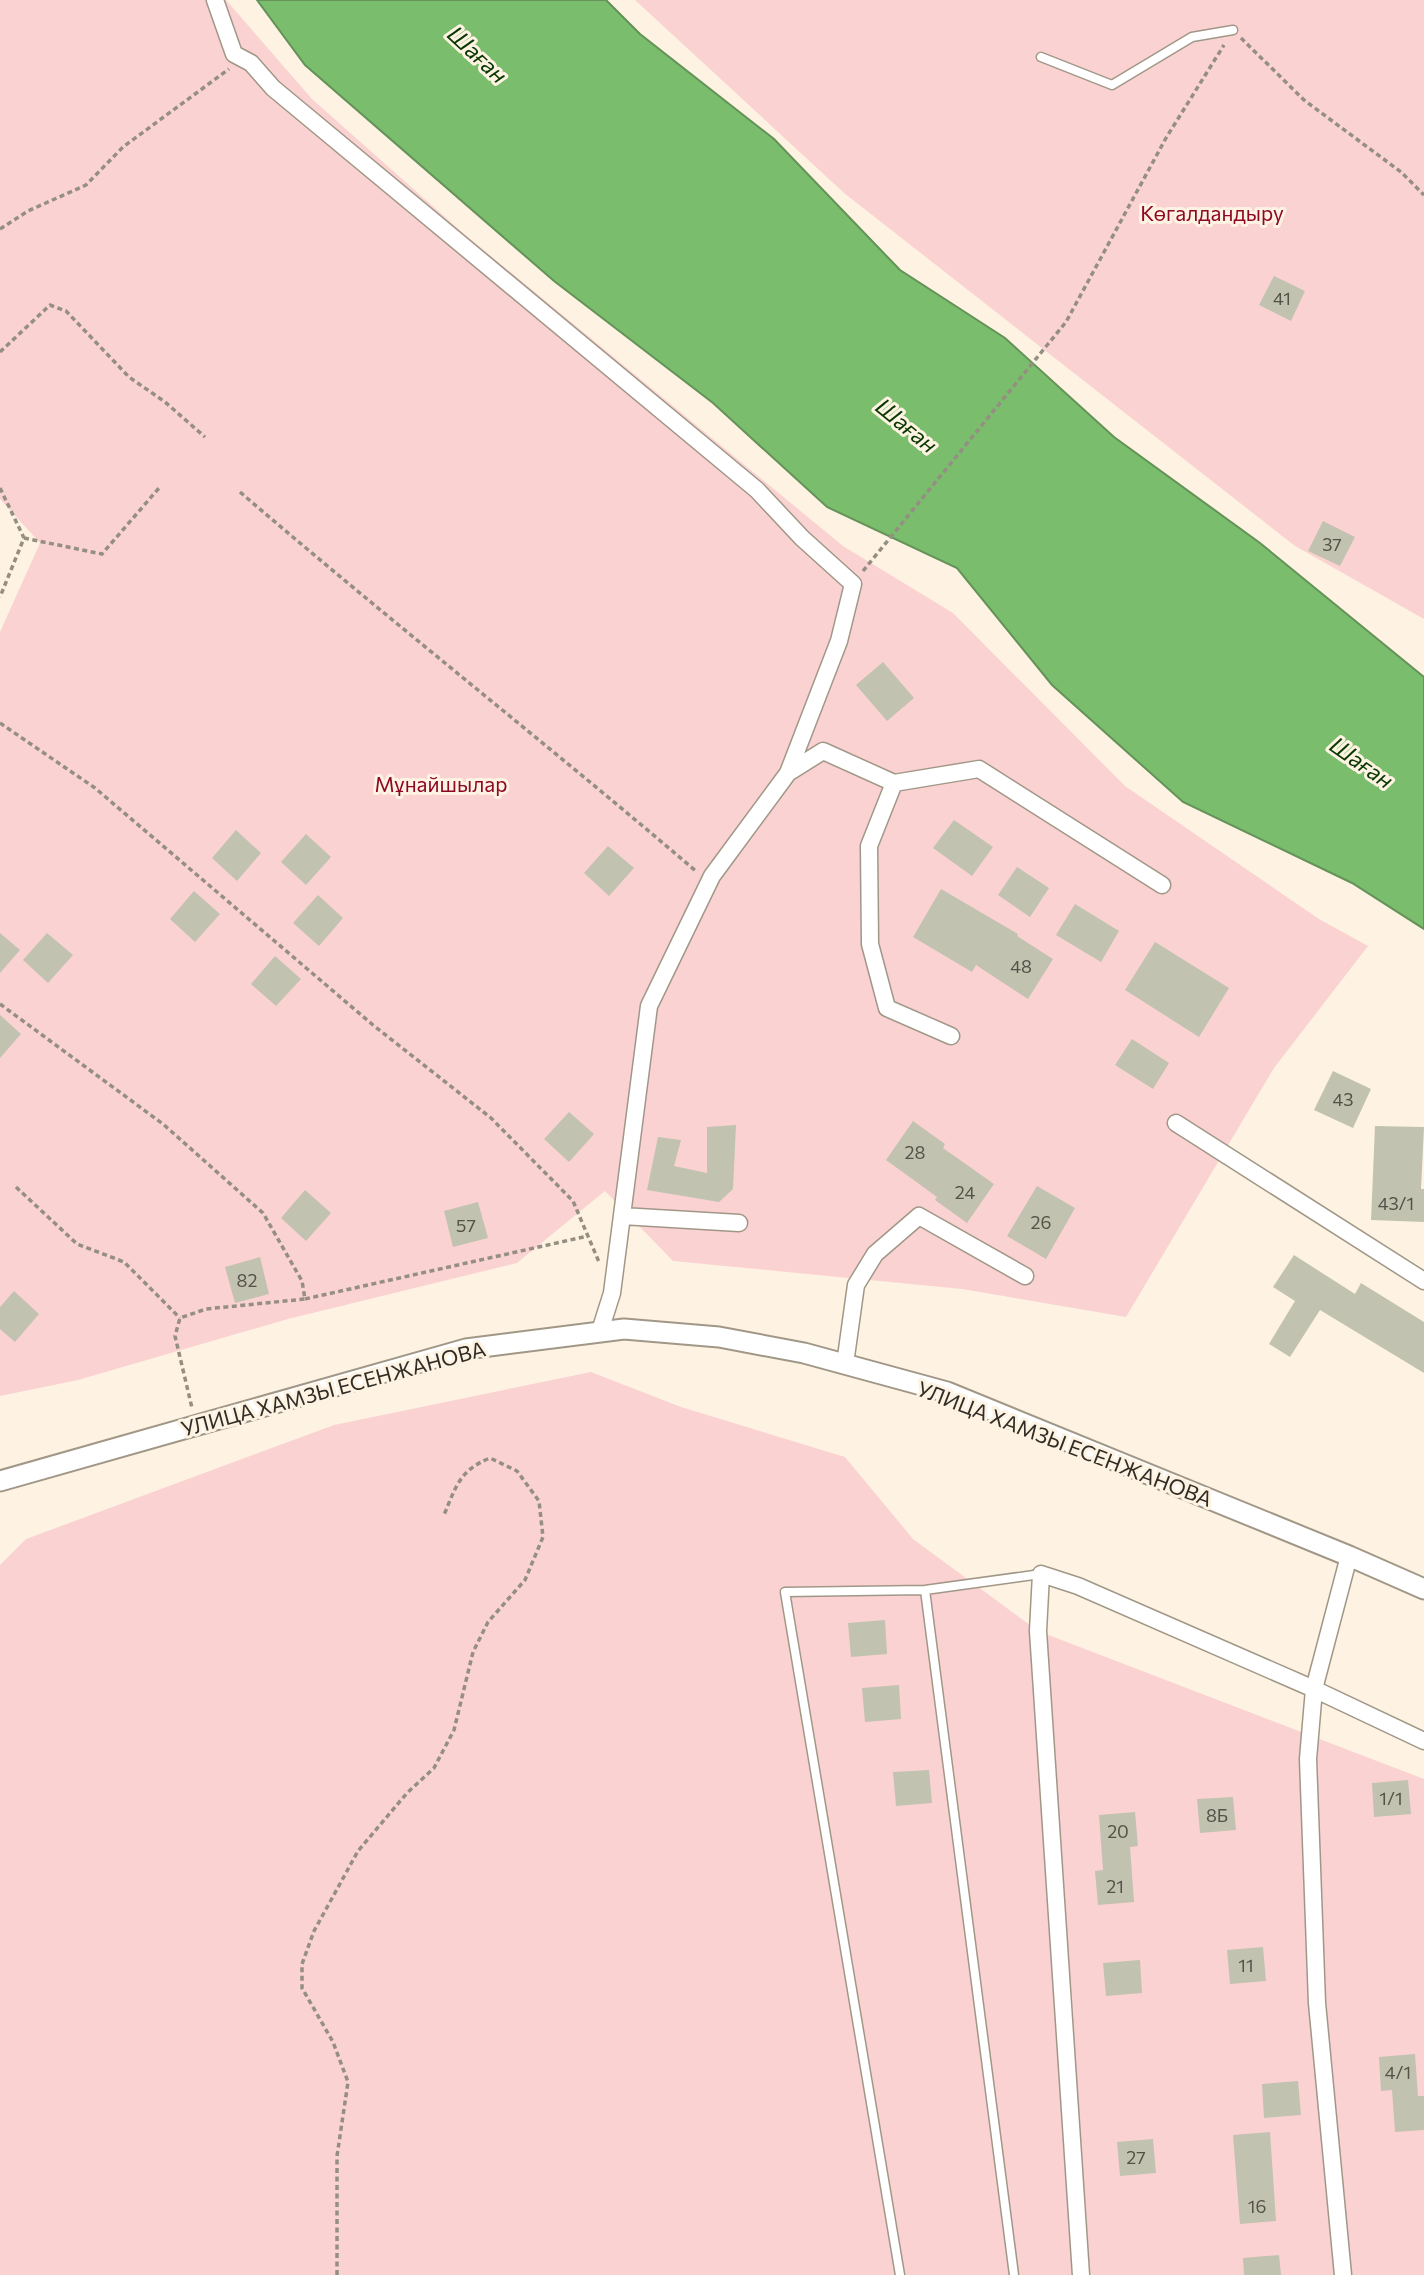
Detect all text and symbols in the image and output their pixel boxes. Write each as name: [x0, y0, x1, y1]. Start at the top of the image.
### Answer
water label: Шаған: [442, 19, 514, 89]
park label: Көгалдандыру: [1140, 200, 1284, 225]
house number: 41: [1273, 287, 1291, 309]
water label: Шаған: [871, 392, 943, 458]
house number: 37: [1322, 533, 1342, 555]
water label: Шаған: [1325, 730, 1399, 794]
park label: Мұнайшылар: [374, 771, 508, 796]
house number: 48: [1010, 955, 1032, 977]
house number: 43: [1332, 1088, 1354, 1110]
house number: 28: [905, 1141, 926, 1163]
house number: 24: [955, 1181, 975, 1203]
house number: 43/1: [1378, 1192, 1414, 1214]
house number: 26: [1031, 1211, 1051, 1233]
house number: 57: [456, 1214, 476, 1236]
house number: 82: [237, 1269, 257, 1291]
street label: УЛИЦА ХАМЗЫ ЕСЕНЖАНОВА: [178, 1335, 488, 1441]
street label: УЛИЦА ХАМЗЫ ЕСЕНЖАНОВА: [914, 1375, 1216, 1511]
house number: 1/1: [1379, 1787, 1403, 1809]
house number: 8Б: [1206, 1804, 1228, 1826]
house number: 20: [1107, 1820, 1129, 1842]
house number: 21: [1106, 1875, 1124, 1897]
house number: 11: [1238, 1954, 1254, 1976]
house number: 4/1: [1385, 2061, 1411, 2083]
house number: 27: [1126, 2146, 1146, 2168]
house number: 16: [1248, 2195, 1266, 2217]

